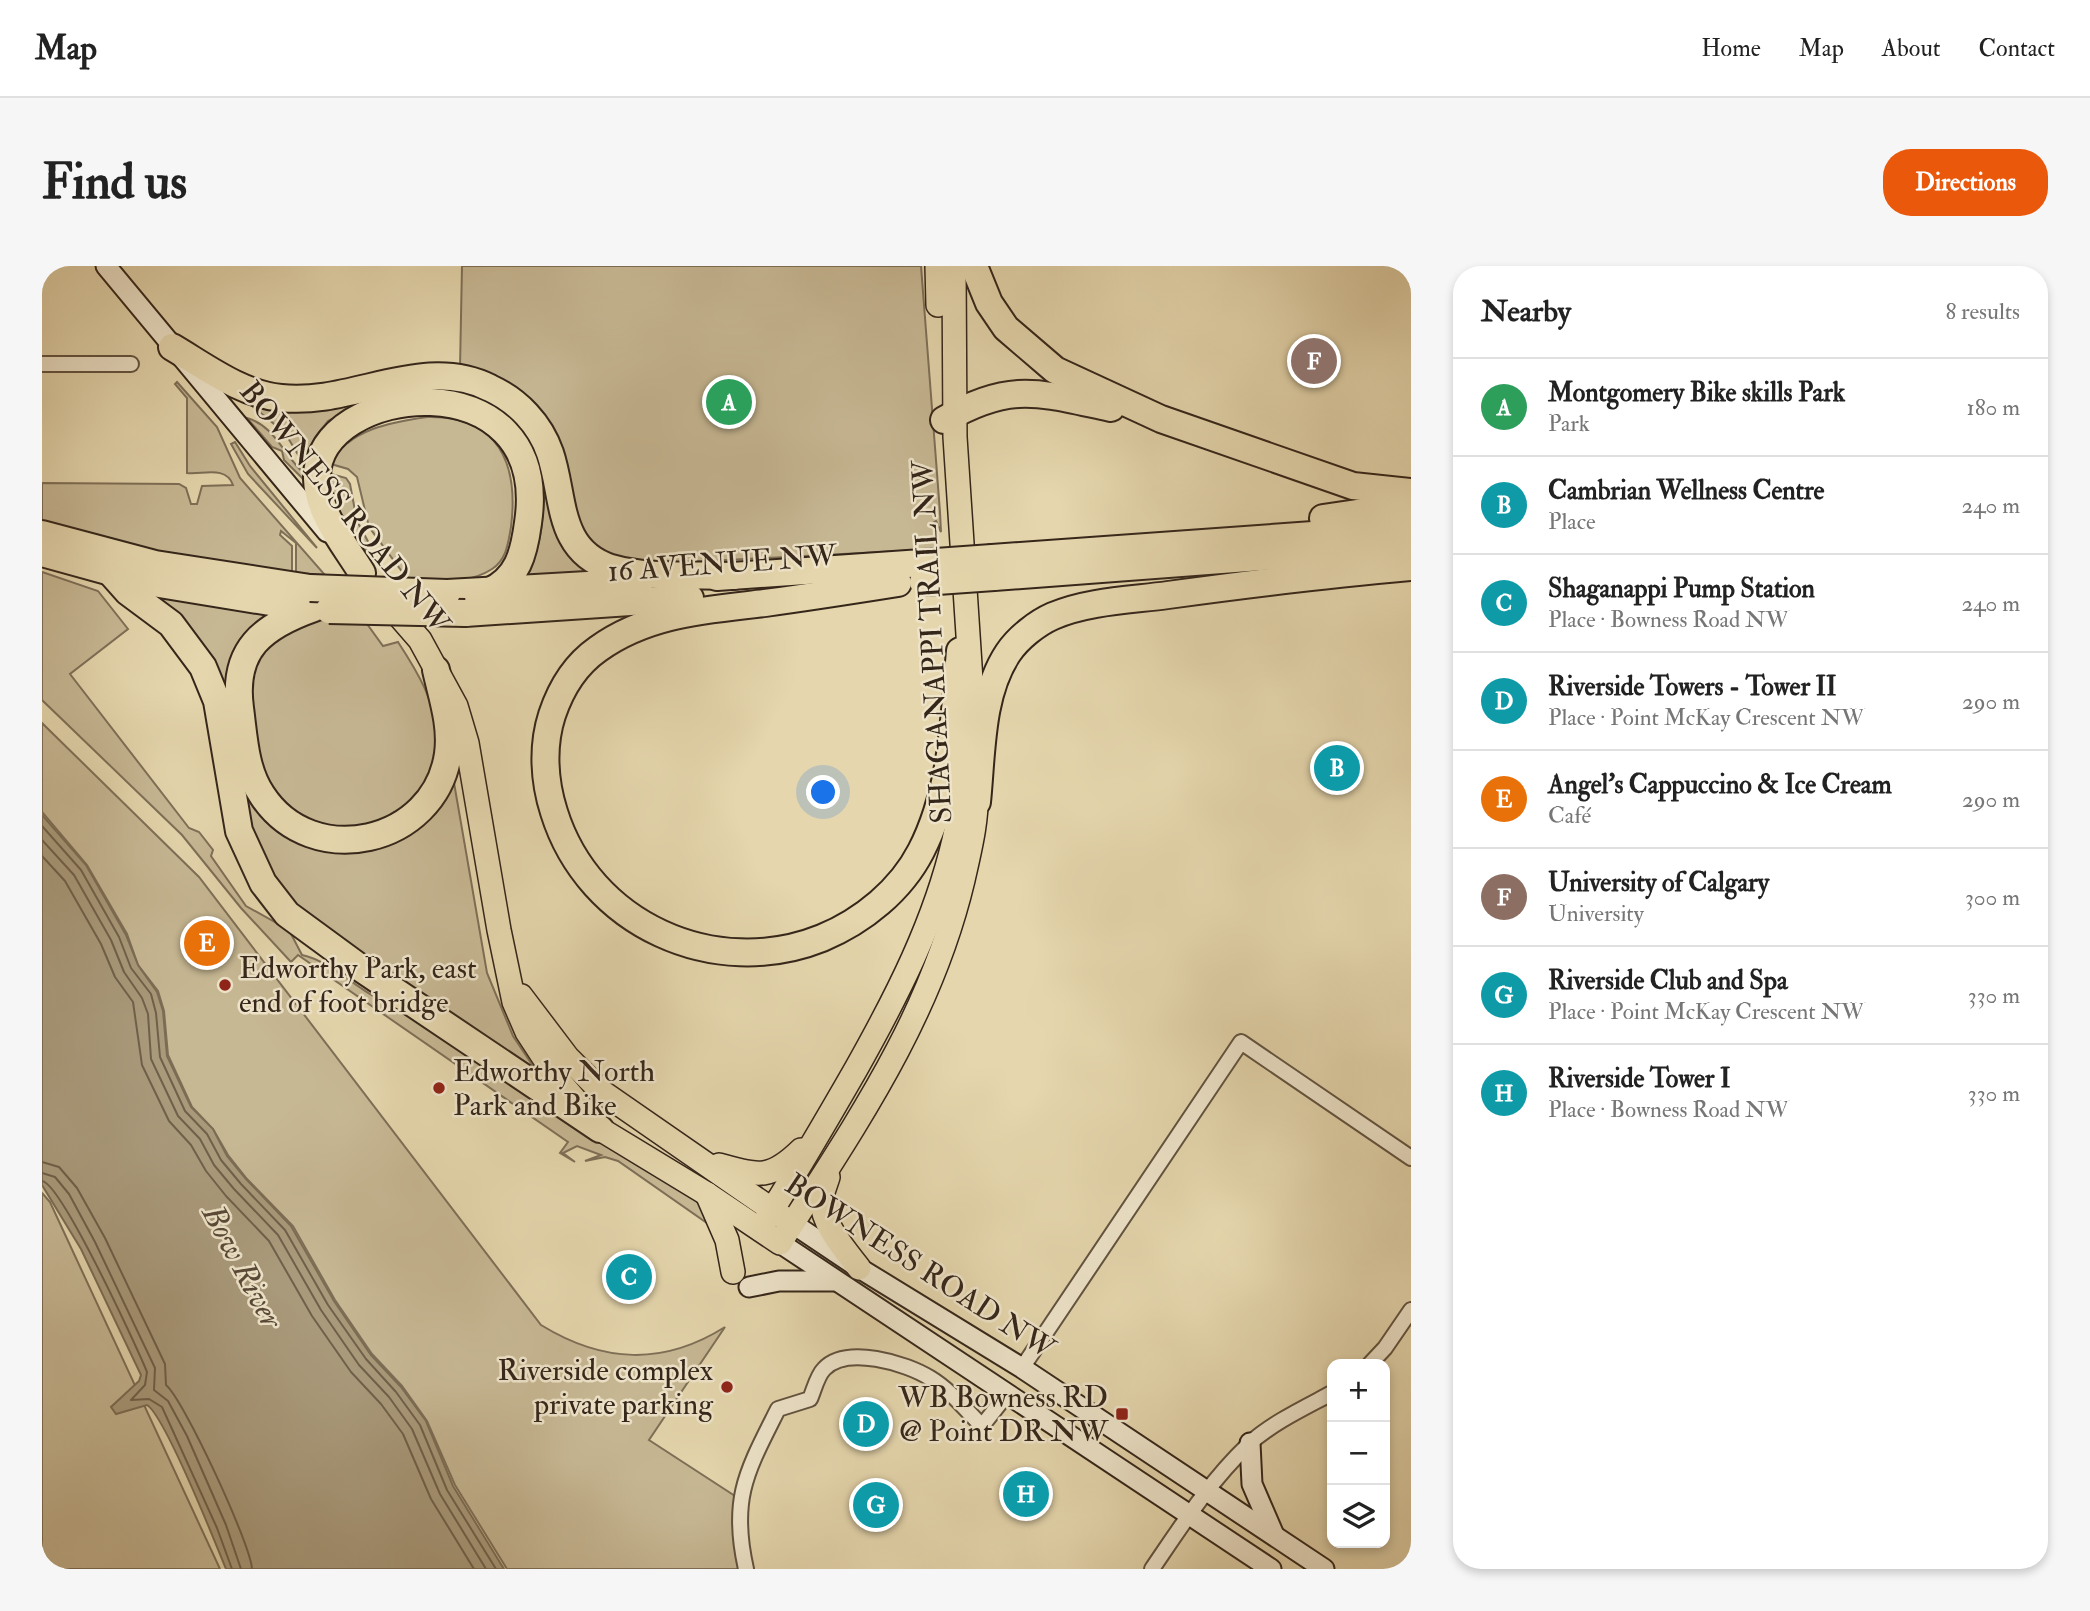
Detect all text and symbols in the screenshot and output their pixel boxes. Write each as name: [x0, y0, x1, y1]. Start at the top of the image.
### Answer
text: Map: [35, 28, 97, 69]
text: Home: [1701, 33, 1761, 64]
text: Map: [1799, 33, 1844, 64]
text: About: [1882, 33, 1941, 64]
text: Contact: [1979, 33, 2055, 64]
button: Directions: [1883, 149, 2048, 216]
text: Find us: [42, 152, 187, 213]
text: Nearby: [1481, 293, 1571, 330]
text: 8 results: [1945, 297, 2020, 326]
pin: F: [1291, 335, 1337, 387]
street label: BOWNESS ROAD NW: [231, 374, 459, 642]
pin: A: [706, 376, 752, 428]
text: Montgomery Bike skills Park: [1548, 377, 1845, 409]
text: A: [1497, 393, 1511, 422]
text: 180 m: [1967, 393, 2020, 422]
text: Park: [1548, 409, 1590, 438]
street label: SHAGANAPPI TRAIL NW: [904, 458, 960, 824]
text: Cambrian Wellness Centre: [1548, 475, 1824, 507]
text: B: [1496, 491, 1512, 520]
text: 240 m: [1961, 491, 2020, 520]
text: Place: [1548, 507, 1596, 536]
street label: 16 AVENUE NW: [606, 537, 839, 590]
text: Shaganappi Pump Station: [1548, 573, 1815, 605]
text: C: [1496, 589, 1512, 618]
text: 240 m: [1961, 589, 2020, 618]
text: Place · Bowness Road NW: [1548, 605, 1789, 634]
text: Riverside Towers - Tower II: [1548, 671, 1837, 703]
text: D: [1495, 687, 1513, 716]
text: 290 m: [1962, 687, 2020, 716]
text: Place · Point McKay Crescent NW: [1548, 703, 1865, 732]
pin: B: [1314, 742, 1360, 794]
text: Angel's Cappuccino & Ice Cream: [1548, 769, 1892, 801]
your location: [806, 775, 840, 809]
text: E: [1496, 785, 1512, 814]
text: 290 m: [1962, 785, 2020, 814]
text: Café: [1548, 801, 1591, 830]
text: University of Calgary: [1548, 867, 1769, 899]
text: F: [1497, 883, 1511, 912]
text: 300 m: [1965, 883, 2020, 912]
text: University: [1548, 899, 1644, 928]
pin: E: [184, 917, 230, 969]
place label: Edworthy Park, east end of foot bridge: [239, 950, 477, 1021]
text: Riverside Club and Spa: [1548, 965, 1788, 997]
marker: Edworthy Park, east end of foot bridge: [217, 977, 233, 993]
text: G: [1494, 981, 1514, 1010]
text: 330 m: [1968, 981, 2020, 1010]
text: Place · Point McKay Crescent NW: [1548, 997, 1865, 1026]
place label: Edworthy North Park and Bike: [453, 1053, 655, 1124]
text: Riverside Tower I: [1548, 1063, 1731, 1095]
text: H: [1495, 1079, 1513, 1108]
text: 330 m: [1968, 1079, 2020, 1108]
marker: Edworthy North Park and Bike: [431, 1080, 447, 1096]
text: Place · Bowness Road NW: [1548, 1095, 1789, 1124]
street label: BOWNESS ROAD NW: [778, 1165, 1063, 1368]
water label: Bow River: [192, 1196, 292, 1337]
pin: C: [606, 1251, 652, 1303]
place label: Riverside complex private parking: [498, 1352, 714, 1423]
map controls: [1327, 1359, 1390, 1548]
button: +: [1327, 1359, 1390, 1422]
marker: Riverside complex private parking: [719, 1379, 735, 1395]
place label: WB Bowness RD @ Point DR NW: [897, 1379, 1109, 1450]
pin: D: [843, 1398, 889, 1450]
marker: WB Bowness RD @ Point DR NW: [1114, 1406, 1130, 1422]
button: −: [1327, 1422, 1390, 1485]
pin: H: [1003, 1468, 1049, 1520]
pin: G: [853, 1479, 899, 1531]
button: layers: [1327, 1485, 1390, 1548]

